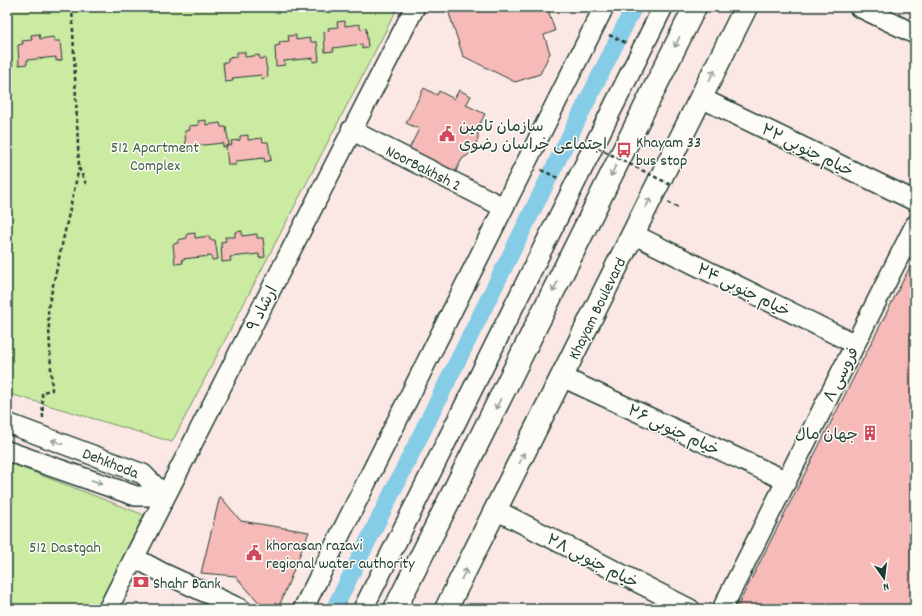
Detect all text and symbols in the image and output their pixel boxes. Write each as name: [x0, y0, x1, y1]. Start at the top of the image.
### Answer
one-way arrow: [673, 36, 681, 48]
one-way arrow: [709, 69, 716, 81]
place label: سازمان تامین اجتماعی خراسان رضوی: [459, 116, 607, 157]
street label: خیام جنوبی ۲۲: [757, 119, 857, 183]
public building icon: سازمان تامین اجتماعی خراسان رضوی: [438, 125, 456, 143]
place label: Khayam 33 bus stop: [636, 132, 701, 173]
park label: 512 Apartment Complex: [111, 137, 199, 178]
street label: NoorBakhsh 2: [381, 140, 465, 198]
bus stop icon: Khayam 33 bus stop: [615, 141, 633, 159]
one-way arrow: [609, 165, 617, 177]
one-way arrow: [645, 198, 652, 210]
street label: Khayam Boulevard: [564, 254, 633, 364]
street label: خیام جنوبی ۲۴: [692, 259, 793, 324]
one-way arrow: [551, 281, 559, 293]
street label: ارشاد ۹: [242, 282, 284, 336]
street label: فروسی ۸: [819, 344, 866, 407]
one-way arrow: [493, 397, 501, 409]
street label: خیام جنوبی ۲۶: [623, 400, 723, 463]
place label: جهان مال: [795, 424, 858, 447]
building icon: جهان مال: [861, 424, 879, 442]
one-way arrow: [51, 437, 63, 445]
street label: Dehkhoda: [79, 443, 142, 486]
one-way arrow: [518, 452, 526, 464]
one-way arrow: [90, 479, 102, 487]
street label: خیام جنوبی ۲۸: [542, 529, 642, 595]
place label: khorasan razavi regional water authority: [266, 535, 415, 576]
park label: 512 Dastgah: [29, 537, 101, 560]
public building icon: khorasan razavi regional water authority: [245, 544, 263, 562]
north arrow: [864, 558, 904, 598]
one-way arrow: [460, 568, 468, 580]
bank icon: Shahr Bank: [132, 573, 150, 591]
place label: Shahr Bank: [153, 573, 221, 596]
text: N: [881, 577, 891, 594]

